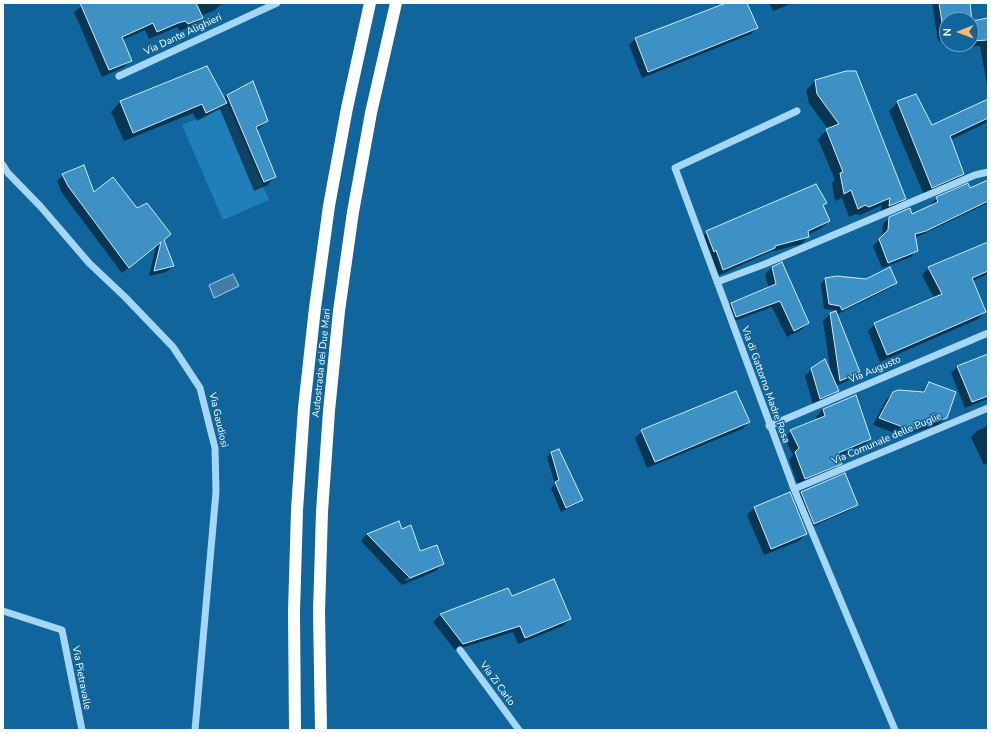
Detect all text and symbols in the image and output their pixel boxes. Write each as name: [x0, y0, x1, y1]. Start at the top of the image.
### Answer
street label: Via Dante Alighieri: [142, 12, 224, 58]
north arrow: [939, 12, 979, 52]
text: N: [940, 28, 955, 36]
street label: Autostrada dei Due Mari: [310, 308, 334, 418]
street label: Via di Gattorno Madre Rosa: [738, 325, 792, 445]
street label: Via Augusto: [847, 354, 903, 386]
street label: Via Gaudiosi: [206, 391, 230, 449]
street label: Via Comunale delle Puglie: [830, 410, 944, 468]
street label: Via Pietravalle: [69, 645, 93, 711]
street label: Via Zi Carlo: [477, 660, 517, 708]

